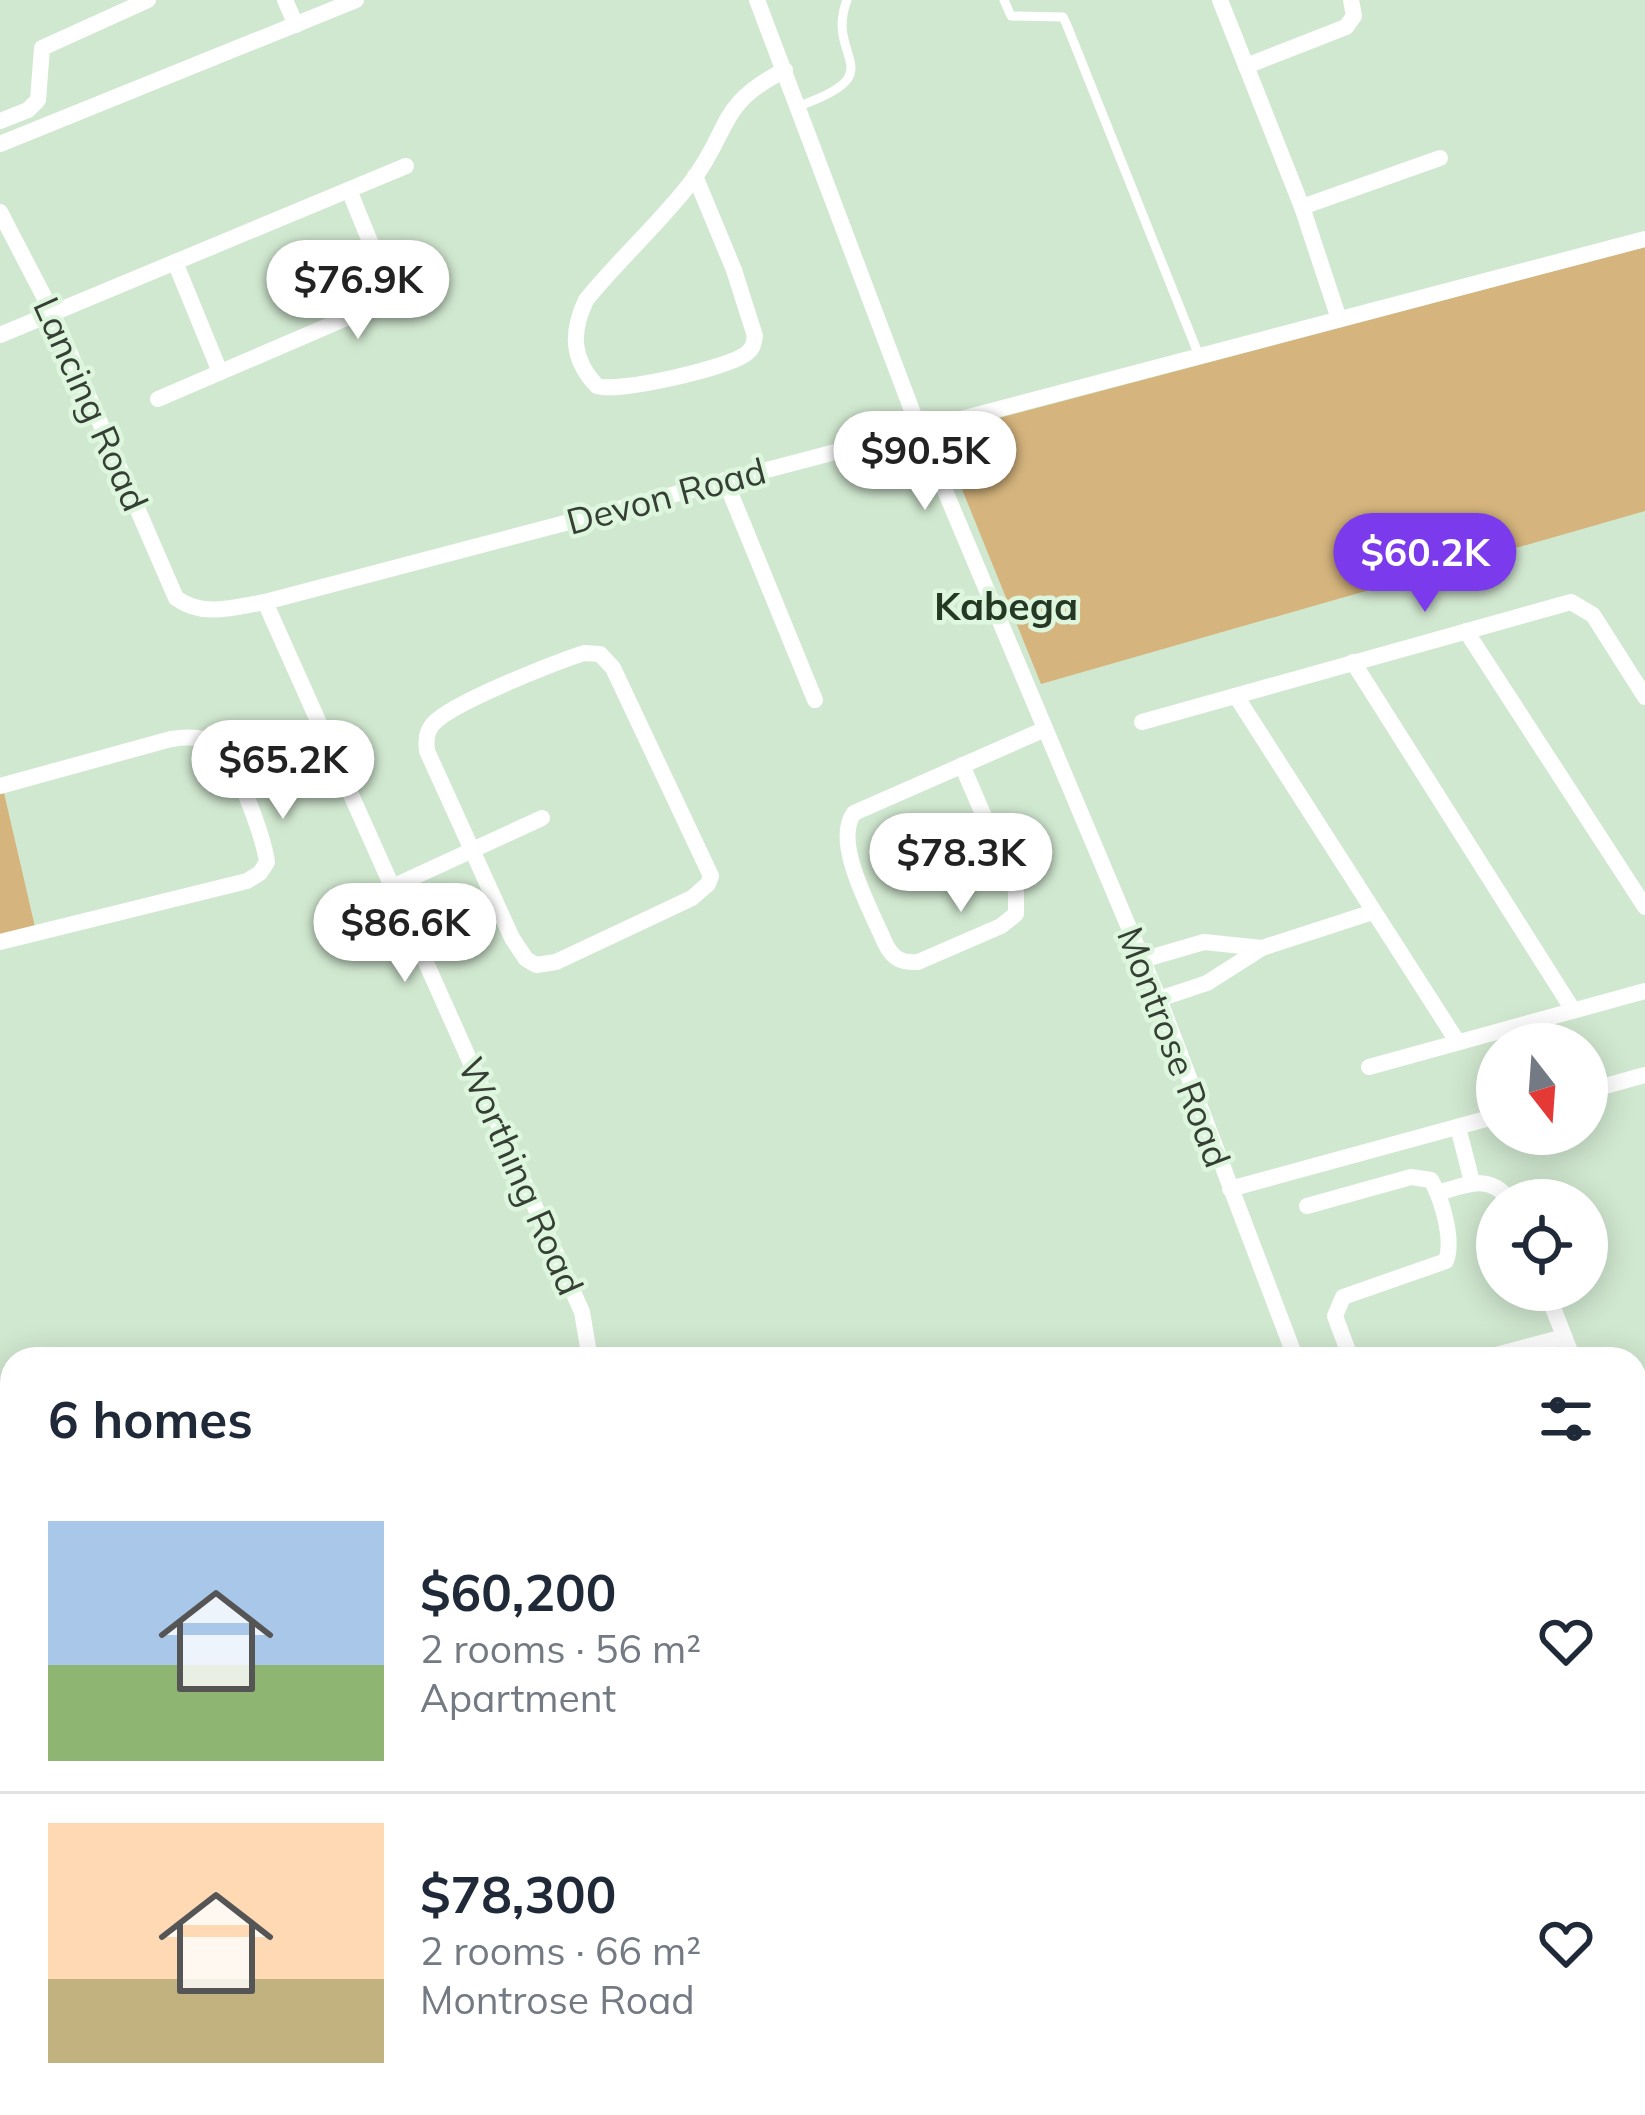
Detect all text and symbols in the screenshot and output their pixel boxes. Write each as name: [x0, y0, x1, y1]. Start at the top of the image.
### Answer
pin: $76.9K: [260, 240, 456, 342]
text: $76.9K: [293, 254, 423, 303]
street label: Lancing Road: [24, 290, 159, 518]
pin: $90.5K: [827, 411, 1023, 513]
text: $90.5K: [860, 425, 990, 474]
street label: Devon Road: [561, 447, 770, 544]
pin: $60.2K: [1327, 513, 1523, 615]
text: $60.2K: [1360, 527, 1490, 576]
district label: Kabega: [934, 581, 1078, 630]
pin: $65.2K: [185, 720, 381, 822]
text: $65.2K: [218, 734, 348, 783]
pin: $78.3K: [863, 813, 1059, 915]
text: $78.3K: [896, 827, 1026, 876]
pin: $86.6K: [307, 883, 503, 985]
text: $86.6K: [340, 897, 470, 946]
street label: Montrose Road: [1108, 920, 1241, 1173]
north arrow: [1476, 1023, 1608, 1155]
map controls: [1476, 1023, 1608, 1311]
street label: Worthing Road: [449, 1050, 594, 1302]
button: locate: [1476, 1179, 1608, 1311]
icon: filters: [1533, 1386, 1599, 1452]
text: 6 homes: [48, 1387, 253, 1451]
text: $60,200: [420, 1560, 616, 1624]
icon: home: [144, 1569, 288, 1713]
icon: heart: [1533, 1608, 1599, 1674]
text: 2 rooms · 56 m²: [420, 1624, 701, 1673]
text: Apartment: [420, 1673, 616, 1722]
text: $78,300: [420, 1862, 616, 1926]
icon: home: [144, 1871, 288, 2015]
icon: heart: [1533, 1910, 1599, 1976]
text: 2 rooms · 66 m²: [420, 1926, 701, 1975]
text: Montrose Road: [420, 1975, 695, 2024]

